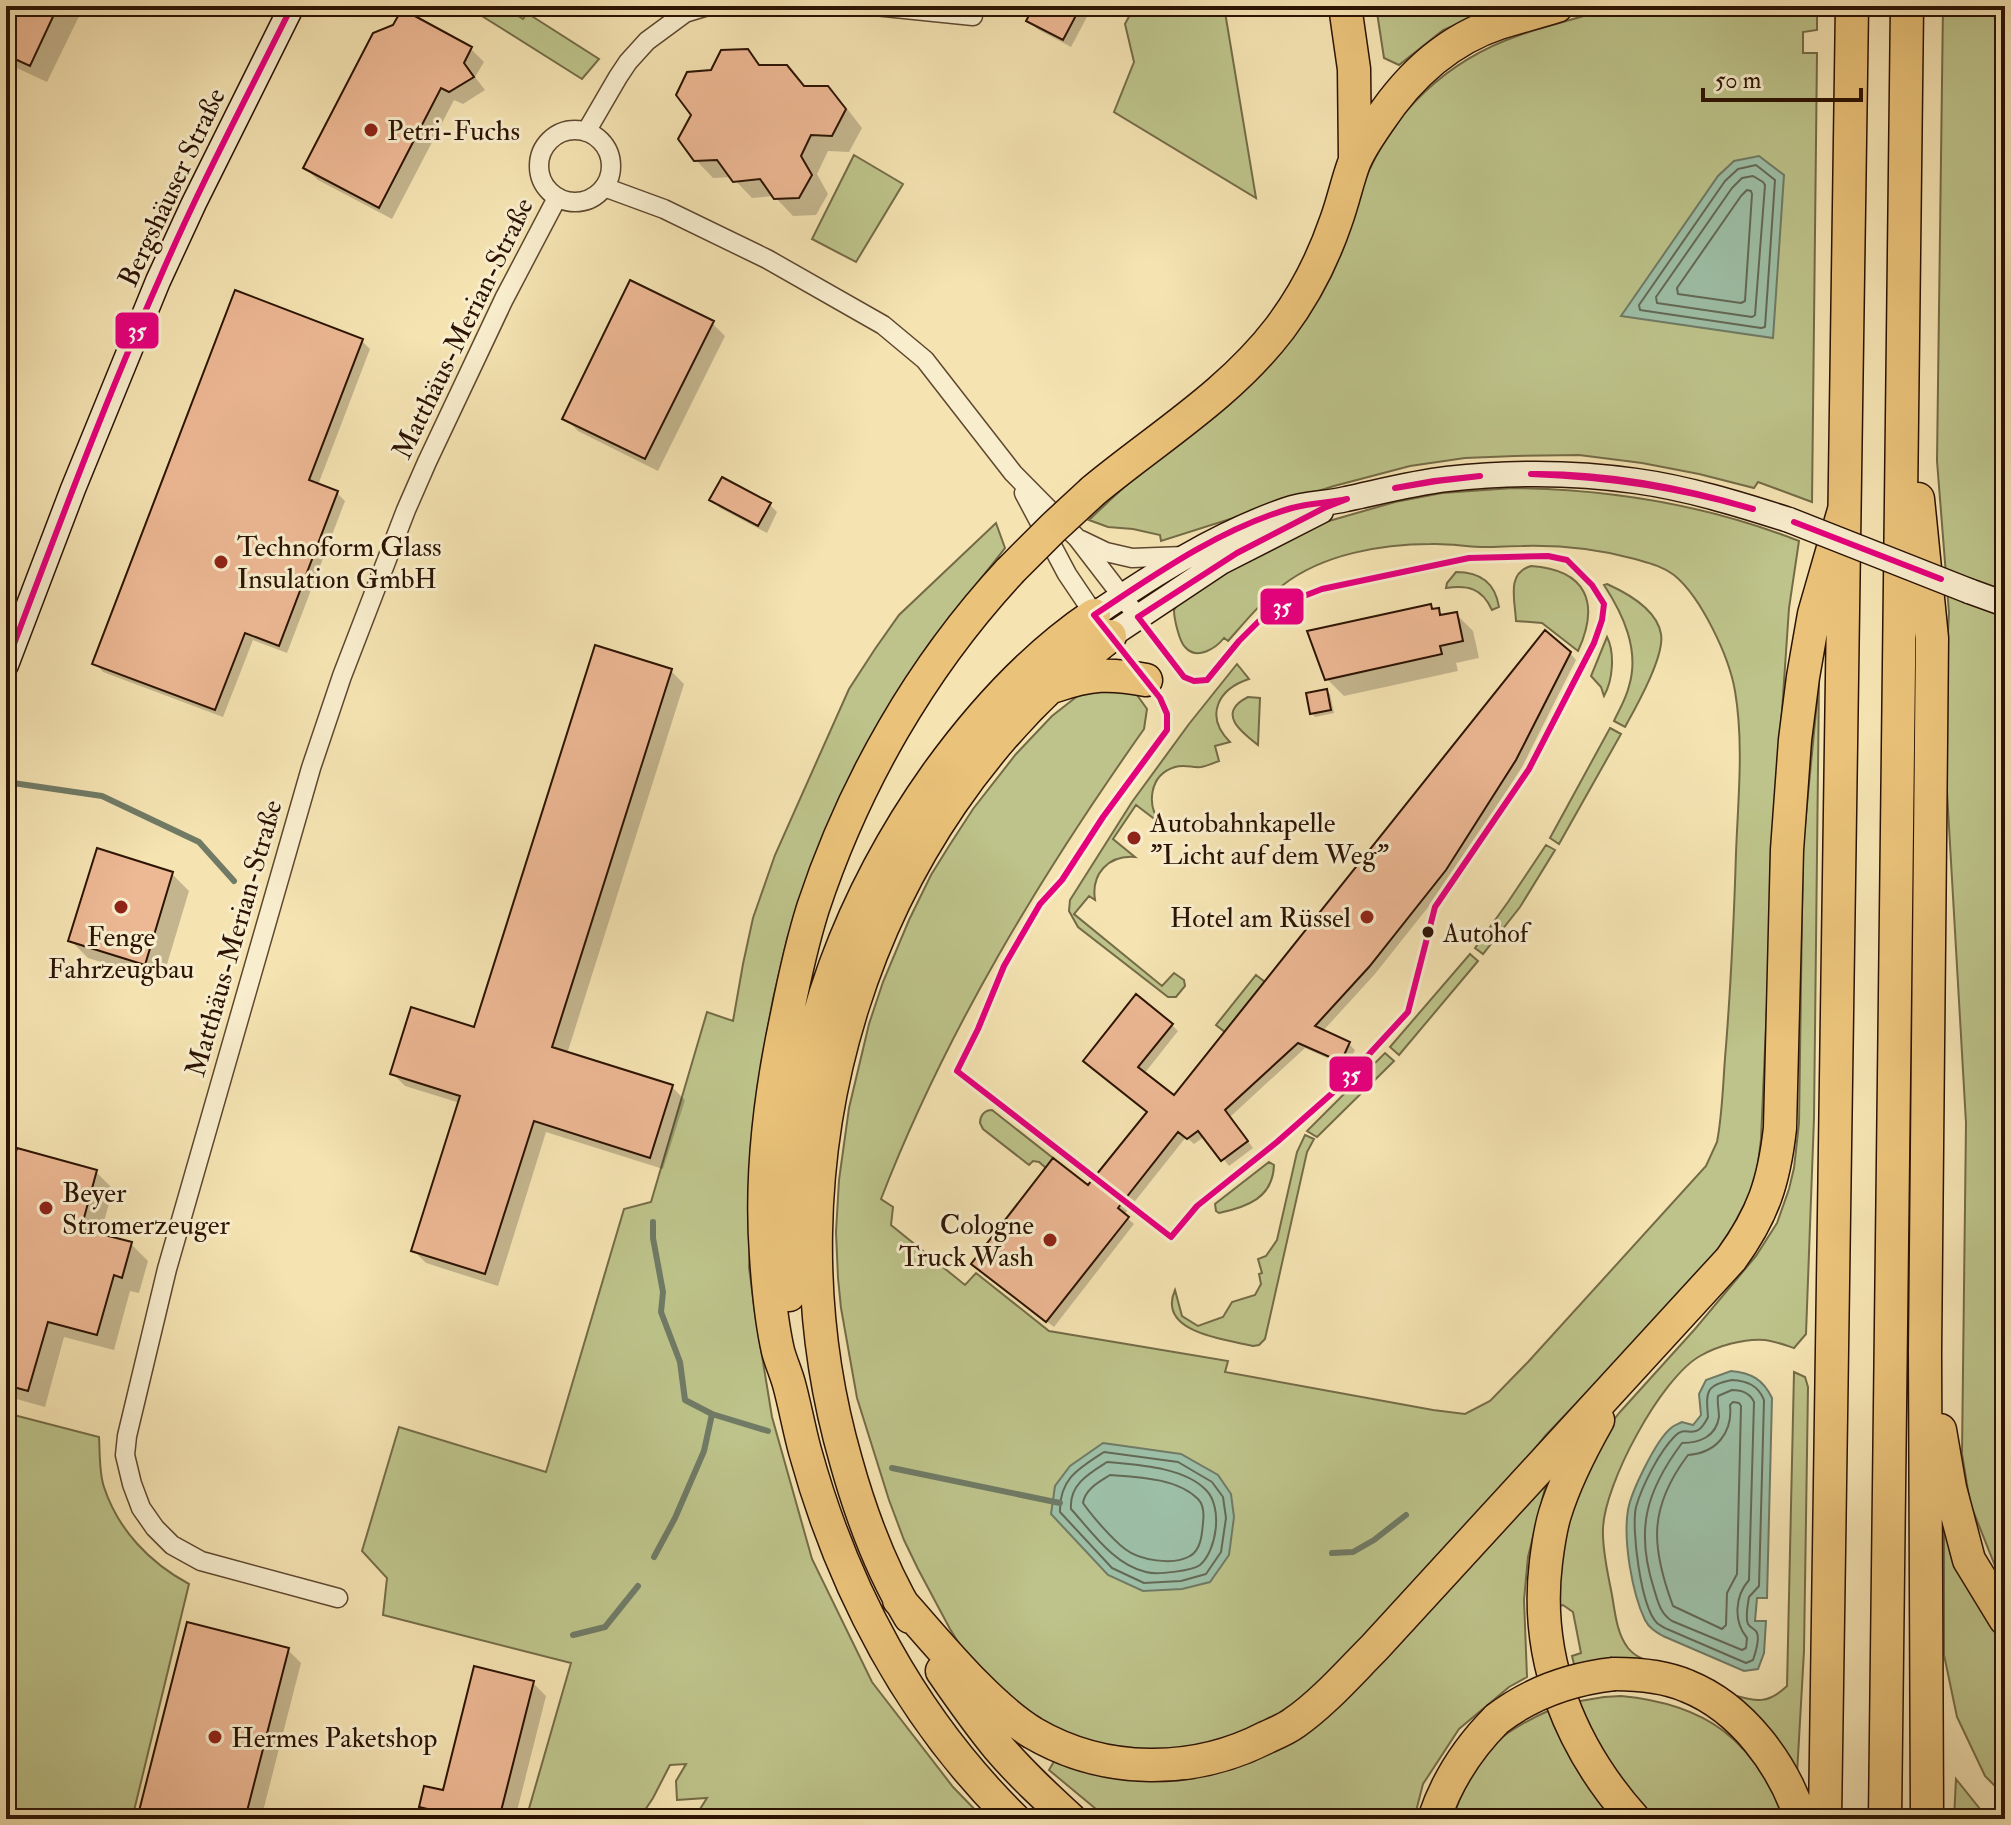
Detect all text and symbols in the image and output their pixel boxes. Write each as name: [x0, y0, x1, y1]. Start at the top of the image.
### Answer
scale bar: [1703, 52, 1861, 102]
text: 50 m: [1715, 65, 1762, 96]
street label: Bergshäuser Straße: [111, 82, 234, 293]
place label: Petri-Fuchs: [387, 114, 520, 149]
marker: Petri-Fuchs: [362, 121, 380, 139]
street label: Matthäus-Merian-Straße: [385, 192, 542, 465]
line badge: 35: [114, 311, 160, 350]
text: 35: [128, 317, 146, 345]
place label: Technoform Glass Insulation GmbH: [237, 530, 442, 597]
marker: Technoform Glass Insulation GmbH: [212, 553, 230, 571]
line badge: 35: [1259, 587, 1305, 626]
text: 35: [1273, 593, 1291, 621]
street label: Matthäus-Merian-Straße: [178, 796, 291, 1081]
place label: Autobahnkapelle "Licht auf dem Weg": [1149, 806, 1389, 873]
marker: Autobahnkapelle "Licht auf dem Weg": [1125, 829, 1143, 847]
marker: Fenge Fahrzeugbau: [112, 898, 130, 916]
place label: Hotel am Rüssel: [1170, 901, 1351, 936]
marker: Hotel am Rüssel: [1358, 908, 1376, 926]
place label: Autohof: [1442, 918, 1532, 950]
place label: Fenge Fahrzeugbau: [48, 920, 194, 987]
marker: Autohof: [1420, 924, 1436, 940]
line badge: 35: [1328, 1055, 1374, 1093]
text: 35: [1342, 1061, 1360, 1089]
place label: Beyer Stromerzeuger: [62, 1176, 230, 1243]
marker: Beyer Stromerzeuger: [37, 1199, 55, 1217]
place label: Cologne Truck Wash: [899, 1208, 1034, 1275]
marker: Cologne Truck Wash: [1041, 1231, 1059, 1249]
place label: Hermes Paketshop: [231, 1721, 437, 1756]
marker: Hermes Paketshop: [206, 1728, 224, 1746]

